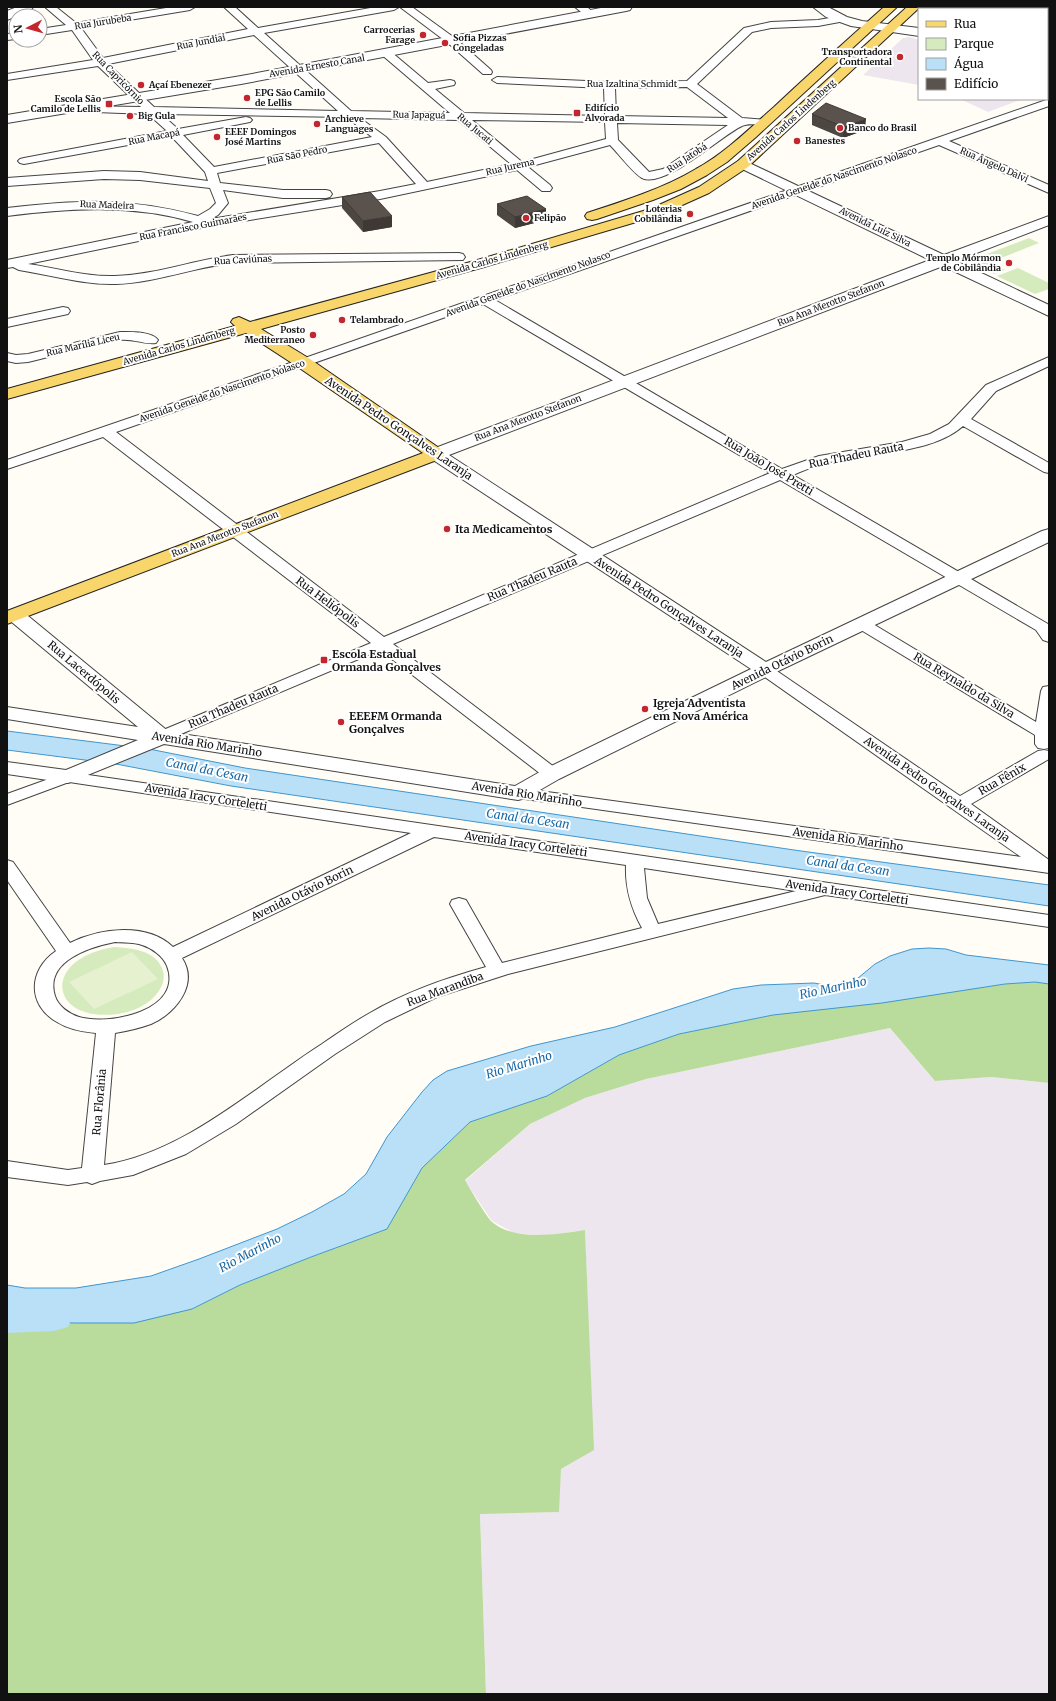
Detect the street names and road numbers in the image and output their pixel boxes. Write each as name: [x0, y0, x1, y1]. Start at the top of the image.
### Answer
street label: Rua Jurubeba: [74, 12, 132, 31]
street label: Rua Jundiai: [176, 31, 226, 52]
street label: Rua Capricórnio: [90, 49, 147, 107]
street label: Avenida Ernesto Canal: [267, 52, 366, 80]
street label: Avenida Carlos Lindenberg: [743, 76, 838, 163]
street label: Rua Izaltina Schmidt: [587, 78, 678, 89]
street label: Rua Japaguá: [392, 109, 446, 120]
street label: Rua Jucati: [455, 111, 495, 147]
street label: Rua Macapá: [127, 126, 181, 147]
street label: Rua Jatobá: [665, 140, 709, 175]
street label: Rua São Pedro: [266, 143, 328, 166]
street label: Avenida Geneide do Nascimento Nolasco: [749, 144, 918, 211]
street label: Rua Ângelo Dalvi: [958, 145, 1030, 185]
street label: Rua Jurema: [484, 156, 535, 177]
street label: Rua Madeira: [80, 198, 135, 211]
street label: Avenida Luiz Silva: [837, 204, 913, 249]
street label: Rua Francisco Guimarães: [138, 211, 248, 242]
street label: Avenida Carlos Lindenberg: [434, 238, 550, 281]
street label: Avenida Geneide do Nascimento Nolasco: [443, 249, 612, 319]
street label: Rua Caviúnas: [214, 252, 273, 267]
street label: Rua Ana Merotto Stefanon: [776, 277, 886, 328]
street label: Avenida Carlos Lindenberg: [121, 324, 237, 367]
street label: Rua Marília Liceu: [45, 331, 121, 358]
street label: Avenida Geneide do Nascimento Nolasco: [137, 357, 306, 424]
street label: Avenida Pedro Gonçalves Laranja: [322, 373, 475, 483]
street label: Rua Ana Merotto Stefanon: [473, 392, 583, 443]
street label: Rua João José Pretti: [722, 434, 817, 498]
street label: Rua Thadeu Rauta: [807, 439, 905, 471]
street label: Rua Ana Merotto Stefanon: [170, 508, 280, 559]
street label: Avenida Pedro Gonçalves Laranja: [591, 553, 746, 661]
street label: Rua Thadeu Rauta: [485, 554, 579, 604]
street label: Rua Heliópolis: [293, 573, 363, 631]
street label: Avenida Otávio Borin: [728, 631, 836, 693]
street label: Rua Lacerdópolis: [45, 637, 123, 707]
street label: Rua Reynaldo da Silva: [911, 649, 1017, 721]
street label: Rua Thadeu Rauta: [186, 681, 280, 731]
street label: Avenida Rio Marinho: [150, 728, 264, 760]
street label: Avenida Pedro Gonçalves Laranja: [861, 733, 1013, 845]
street label: Rua Fênix: [976, 760, 1029, 798]
street label: Avenida Rio Marinho: [470, 778, 584, 810]
street label: Avenida Iracy Corteletti: [143, 780, 269, 814]
street label: Avenida Rio Marinho: [791, 824, 905, 854]
street label: Avenida Iracy Corteletti: [463, 828, 589, 860]
street label: Avenida Otávio Borin: [248, 862, 356, 924]
street label: Avenida Iracy Corteletti: [784, 876, 910, 908]
street label: Rua Marandiba: [405, 969, 485, 1009]
street label: Rua Florânia: [89, 1068, 109, 1136]

